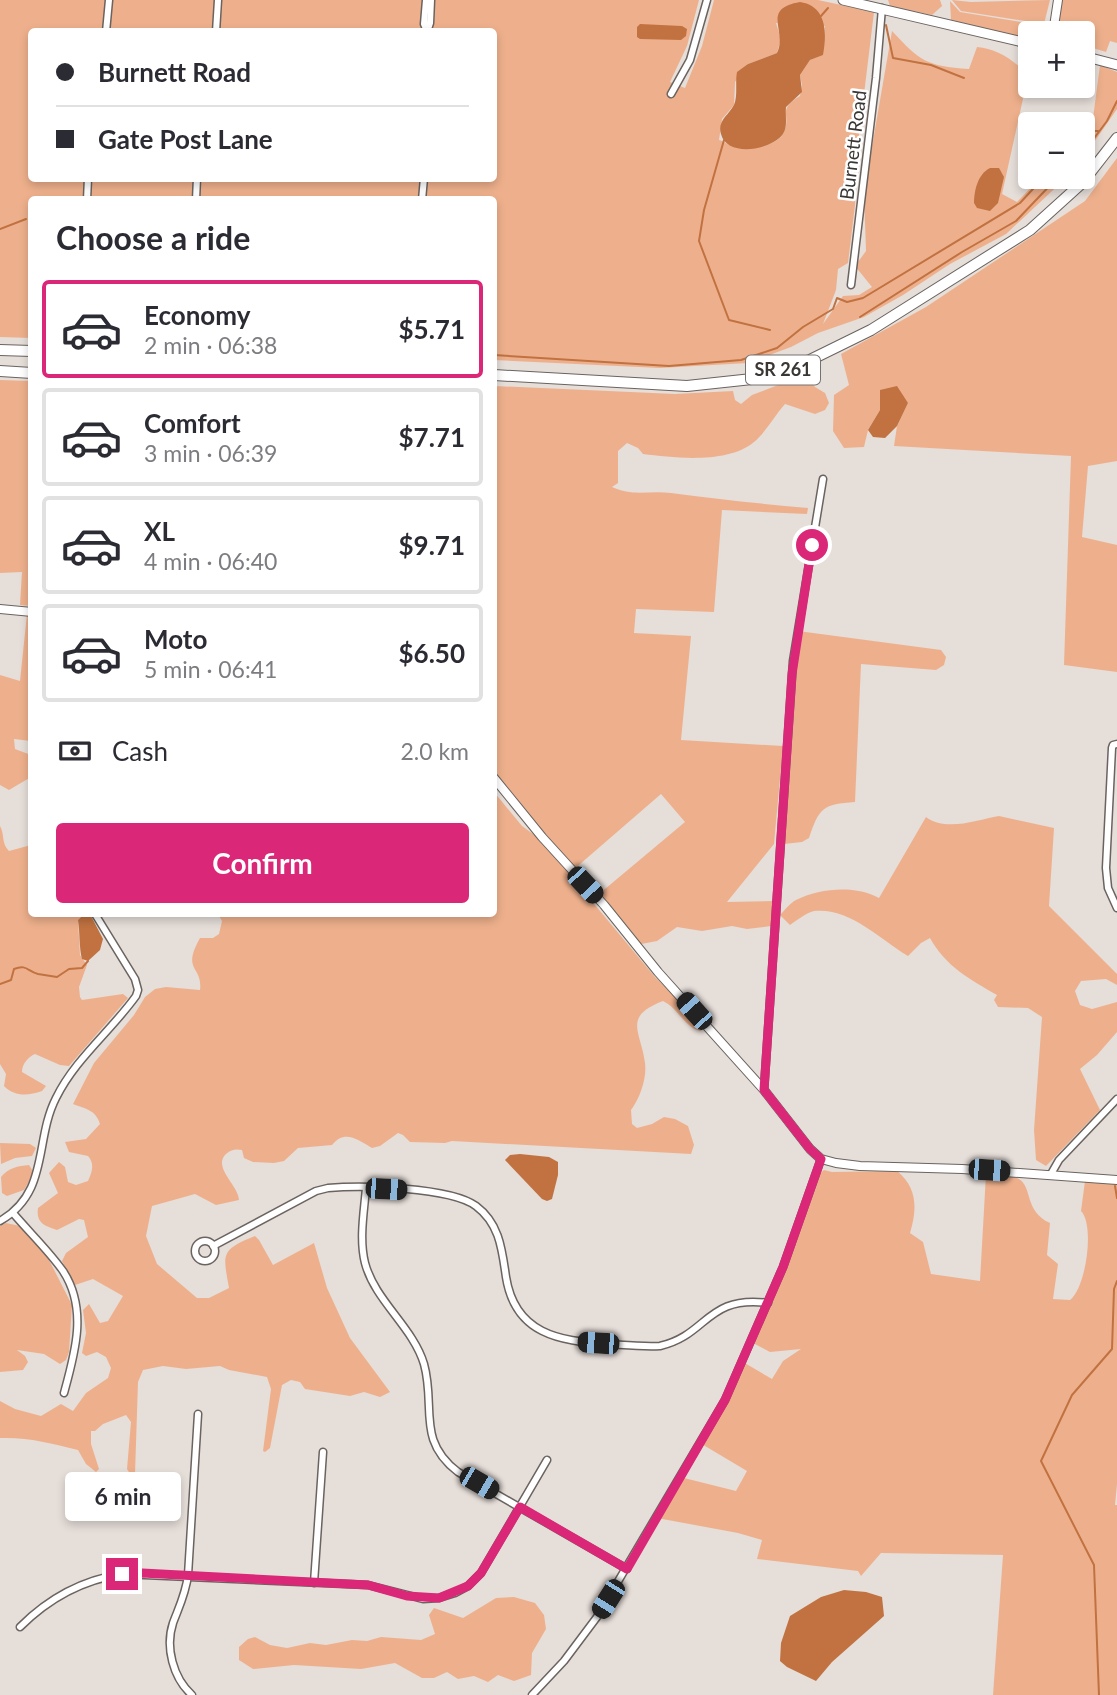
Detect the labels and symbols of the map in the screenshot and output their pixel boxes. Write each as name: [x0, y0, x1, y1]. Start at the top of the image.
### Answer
street label: Burnett Road: [834, 89, 871, 201]
road number: SR 261: [746, 356, 820, 384]
route start: [796, 529, 828, 561]
car: [563, 862, 608, 908]
car: [673, 988, 716, 1034]
car: [968, 1158, 1011, 1182]
car: [365, 1177, 408, 1201]
car: [577, 1331, 620, 1355]
car: [456, 1463, 503, 1503]
callout: 6 min: [64, 1472, 180, 1522]
route end: [106, 1558, 138, 1590]
car: [588, 1576, 629, 1622]

